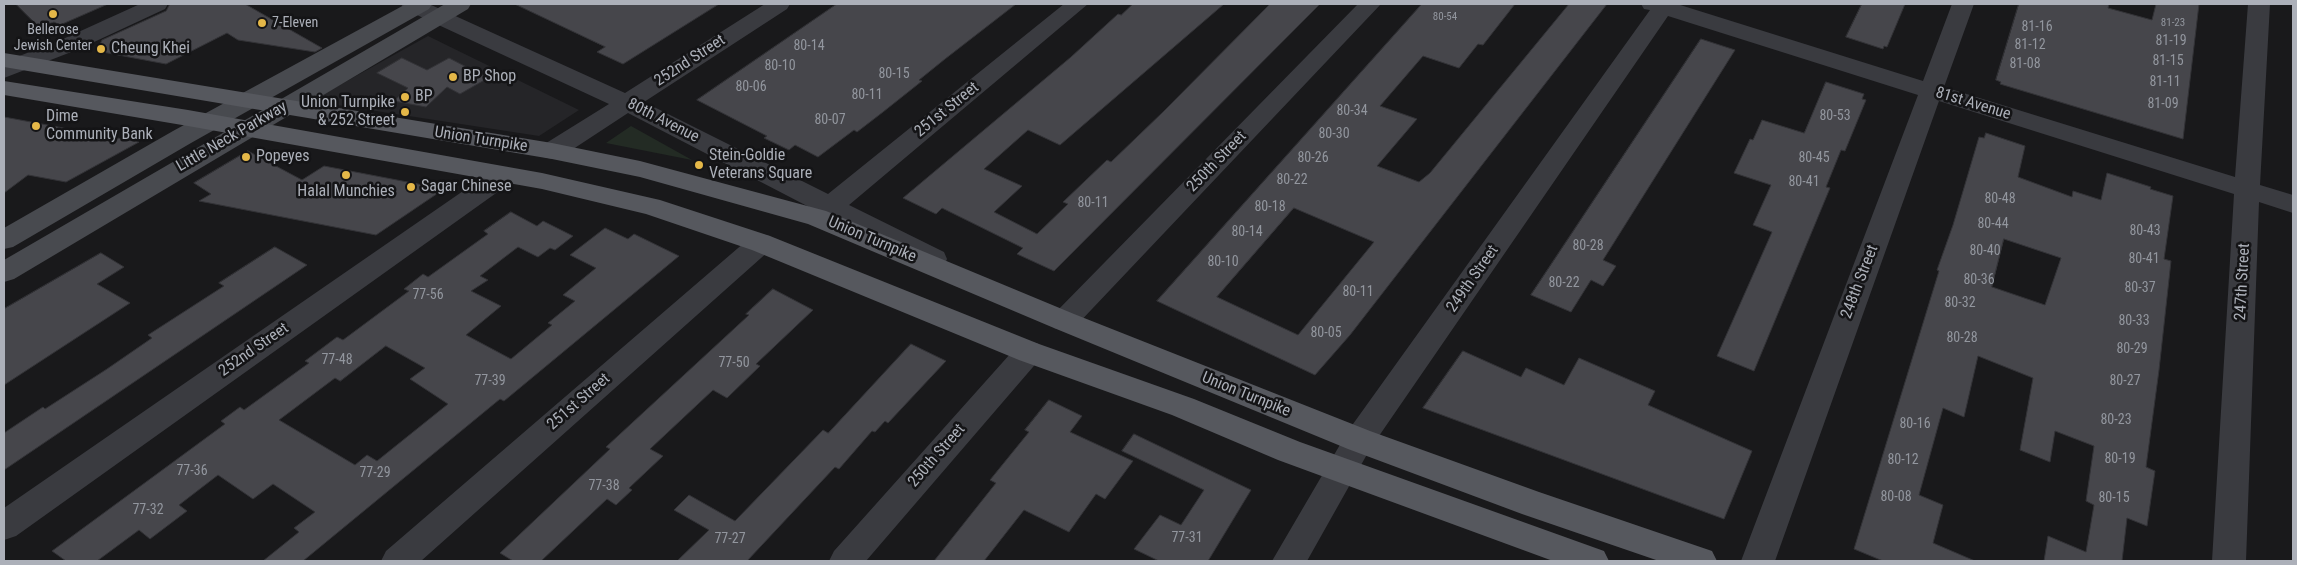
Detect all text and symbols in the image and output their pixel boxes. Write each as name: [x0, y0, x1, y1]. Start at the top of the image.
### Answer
marker: Bellerose Jewish Center: [47, 8, 59, 20]
house number: 80-54: [1433, 10, 1457, 24]
place label: 7-Eleven: [272, 15, 318, 31]
house number: 81-23: [2161, 16, 2185, 30]
marker: 7-Eleven: [256, 17, 268, 29]
house number: 81-16: [2021, 19, 2053, 35]
place label: Bellerose Jewish Center: [14, 22, 92, 54]
street label: 252nd Street: [651, 31, 729, 91]
house number: 81-19: [2155, 33, 2187, 49]
house number: 81-12: [2014, 37, 2046, 53]
house number: 80-14: [793, 38, 825, 54]
place label: Cheung Khei: [111, 39, 190, 59]
marker: Cheung Khei: [95, 43, 107, 55]
house number: 81-15: [2152, 53, 2184, 69]
house number: 81-08: [2009, 56, 2041, 72]
house number: 80-10: [764, 58, 796, 74]
house number: 80-15: [878, 66, 910, 82]
place label: BP Shop: [463, 67, 516, 87]
marker: BP Shop: [447, 71, 459, 83]
house number: 81-11: [2149, 74, 2181, 90]
street label: 251st Street: [911, 78, 983, 142]
house number: 80-06: [735, 79, 767, 95]
street label: 81st Avenue: [1933, 83, 2013, 125]
place label: BP: [415, 87, 433, 107]
house number: 80-11: [851, 87, 883, 103]
marker: BP: [399, 91, 411, 103]
place label: Union Turnpike & 252 Street: [301, 93, 395, 131]
street label: 80th Avenue: [624, 95, 702, 147]
house number: 81-09: [2147, 96, 2179, 112]
street label: Little Neck Parkway: [173, 98, 291, 176]
house number: 80-34: [1336, 103, 1368, 119]
marker: Union Turnpike & 252 Street: [399, 106, 411, 118]
place label: Dime Community Bank: [46, 107, 153, 145]
house number: 80-53: [1819, 108, 1851, 124]
house number: 80-07: [814, 112, 846, 128]
marker: Dime Community Bank: [30, 120, 42, 132]
street label: Union Turnpike: [433, 123, 529, 157]
house number: 80-30: [1318, 126, 1350, 142]
street label: 250th Street: [1183, 128, 1251, 196]
place label: Stein-Goldie Veterans Square: [709, 146, 812, 184]
place label: Popeyes: [256, 147, 309, 167]
house number: 80-26: [1297, 150, 1329, 166]
house number: 80-45: [1798, 150, 1830, 166]
marker: Popeyes: [240, 151, 252, 163]
marker: Stein-Goldie Veterans Square: [693, 159, 705, 171]
marker: Halal Munchies: [340, 169, 352, 181]
house number: 80-22: [1276, 172, 1308, 188]
house number: 80-41: [1788, 174, 1820, 190]
place label: Sagar Chinese: [421, 177, 512, 197]
marker: Sagar Chinese: [405, 181, 417, 193]
place label: Halal Munchies: [297, 182, 395, 202]
house number: 80-48: [1984, 191, 2016, 207]
house number: 80-11: [1077, 195, 1109, 211]
house number: 80-18: [1254, 199, 1286, 215]
street label: Union Turnpike: [825, 213, 919, 267]
house number: 80-44: [1977, 216, 2009, 232]
house number: 80-43: [2129, 223, 2161, 239]
house number: 80-14: [1231, 224, 1263, 240]
house number: 80-28: [1572, 238, 1604, 254]
street label: 249th Street: [1443, 242, 1503, 316]
street label: 248th Street: [1837, 242, 1883, 322]
house number: 80-40: [1969, 243, 2001, 259]
street label: 247th Street: [2231, 243, 2255, 321]
house number: 80-41: [2128, 251, 2160, 267]
house number: 80-10: [1207, 254, 1239, 270]
house number: 80-36: [1963, 272, 1995, 288]
house number: 80-22: [1548, 275, 1580, 291]
house number: 80-37: [2124, 280, 2156, 296]
house number: 80-11: [1342, 284, 1374, 300]
house number: 77-56: [412, 287, 444, 303]
house number: 80-32: [1944, 295, 1976, 311]
house number: 80-33: [2118, 313, 2150, 329]
street label: 252nd Street: [216, 319, 292, 381]
house number: 80-05: [1310, 325, 1342, 341]
house number: 80-28: [1946, 330, 1978, 346]
house number: 80-29: [2116, 341, 2148, 357]
house number: 77-48: [321, 352, 353, 368]
house number: 77-50: [718, 355, 750, 371]
street label: Union Turnpike: [1199, 369, 1293, 421]
street label: 251st Street: [544, 370, 614, 434]
house number: 77-39: [474, 373, 506, 389]
house number: 80-27: [2109, 373, 2141, 389]
house number: 80-23: [2100, 412, 2132, 428]
house number: 80-16: [1899, 416, 1931, 432]
street label: 250th Street: [904, 421, 970, 491]
house number: 80-19: [2104, 451, 2136, 467]
house number: 80-12: [1887, 452, 1919, 468]
house number: 77-36: [176, 463, 208, 479]
house number: 77-29: [359, 465, 391, 481]
house number: 77-38: [588, 478, 620, 494]
house number: 80-08: [1880, 489, 1912, 505]
house number: 80-15: [2098, 490, 2130, 506]
house number: 77-32: [132, 502, 164, 518]
house number: 77-31: [1171, 530, 1203, 546]
house number: 77-27: [714, 531, 746, 547]

